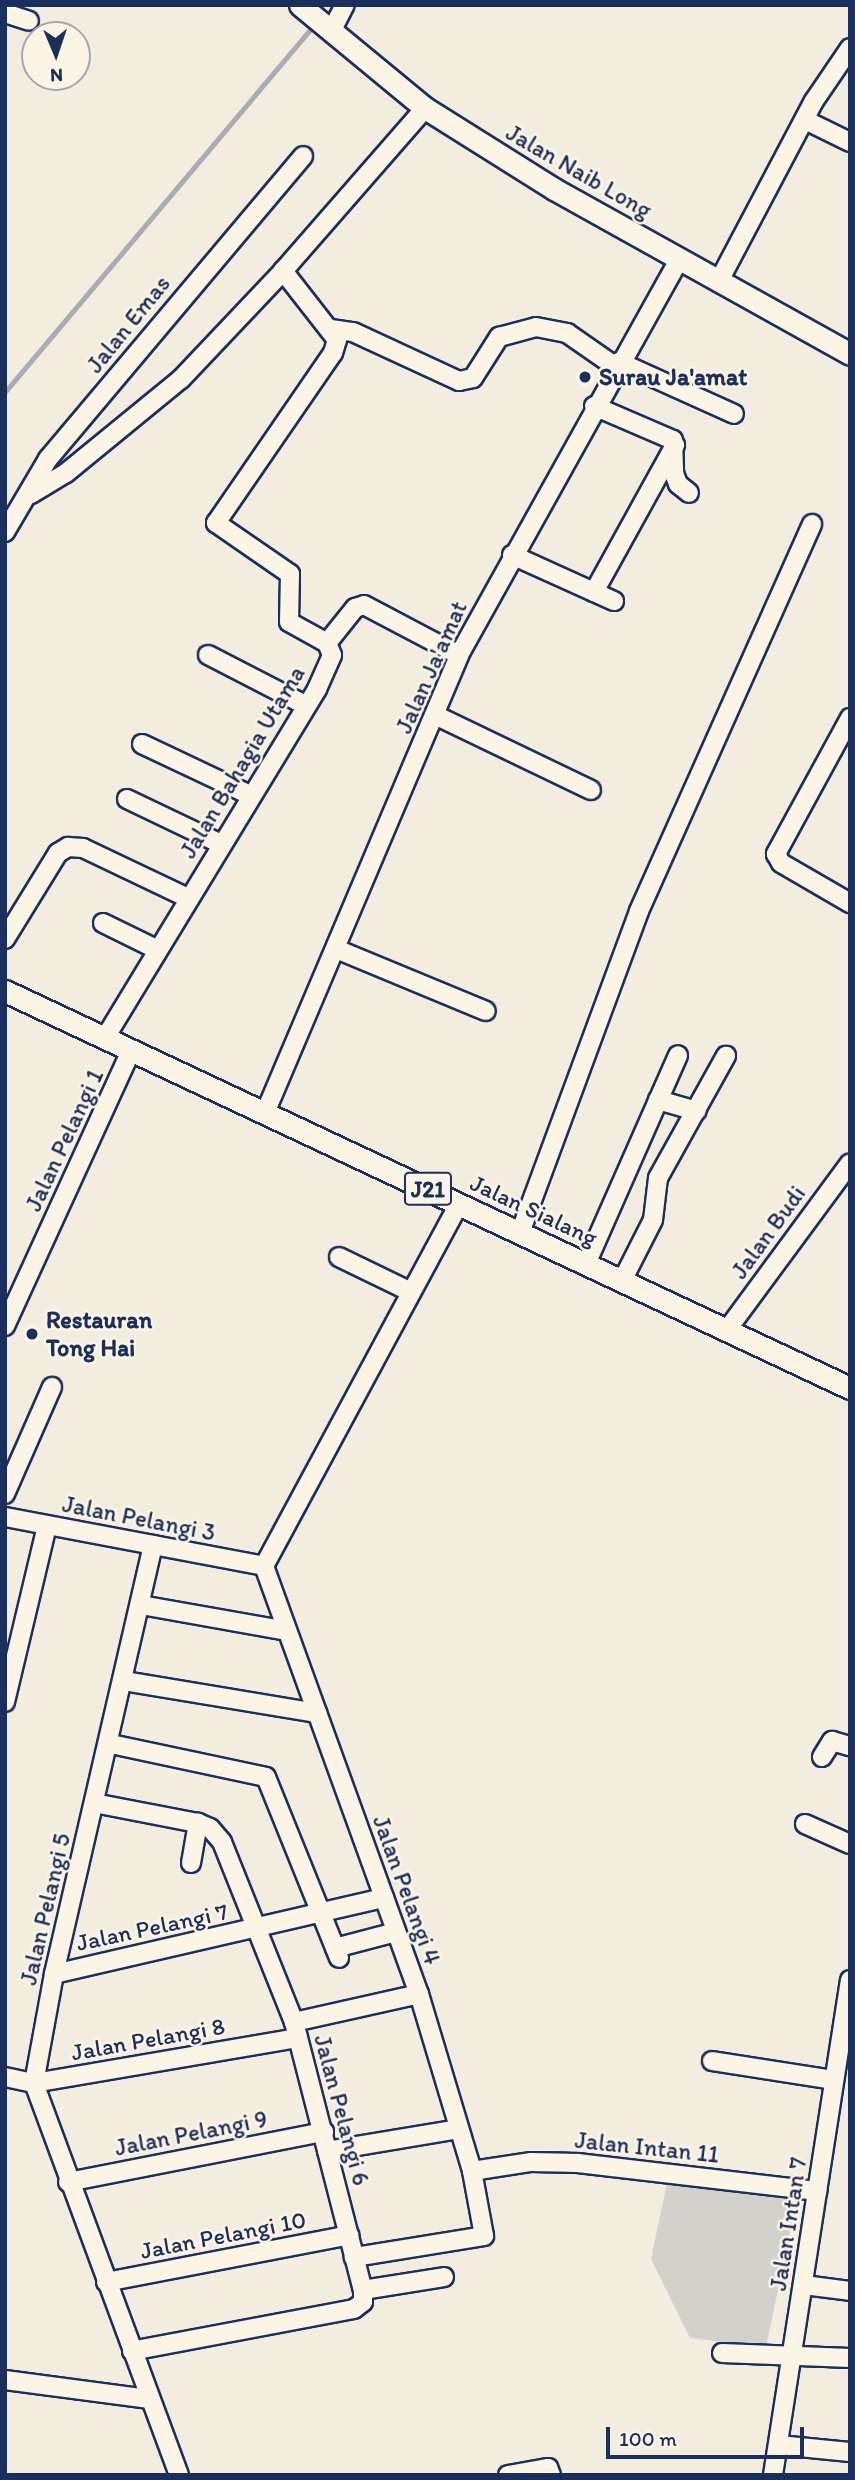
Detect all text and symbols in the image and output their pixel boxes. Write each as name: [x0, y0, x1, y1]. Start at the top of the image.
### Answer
north arrow: [21, 21, 91, 91]
text: N: [50, 64, 63, 87]
street label: Jalan Naib Long: [501, 118, 657, 224]
street label: Jalan Emas: [80, 269, 176, 379]
place label: Surau Ja'amat: [599, 363, 747, 391]
marker: Surau Ja'amat: [577, 369, 593, 385]
street label: Jalan Ja'amat: [389, 596, 473, 738]
street label: Jalan Bahagia Utama: [174, 661, 310, 863]
street label: Jalan Pelangi 1: [19, 1065, 109, 1215]
street label: Jalan Sialang: [466, 1168, 602, 1252]
road number: J21: [404, 1170, 452, 1208]
street label: Jalan Budi: [724, 1180, 812, 1284]
place label: Restauran Tong Hai: [46, 1306, 152, 1362]
marker: Restauran Tong Hai: [24, 1326, 40, 1342]
street label: Jalan Pelangi 3: [61, 1489, 217, 1547]
street label: Jalan Pelangi 4: [367, 1812, 447, 1968]
street label: Jalan Pelangi 5: [14, 1831, 76, 1987]
street label: Jalan Pelangi 7: [75, 1897, 229, 1957]
street label: Jalan Pelangi 8: [70, 2012, 226, 2066]
street label: Jalan Pelangi 6: [308, 2032, 376, 2188]
street label: Jalan Pelangi 9: [113, 2104, 269, 2162]
street label: Jalan Intan 11: [573, 2125, 721, 2169]
street label: Jalan Intan 7: [763, 2155, 813, 2293]
street label: Jalan Pelangi 10: [139, 2205, 307, 2265]
scale bar: [610, 2414, 808, 2458]
text: 100 m: [619, 2426, 677, 2451]

